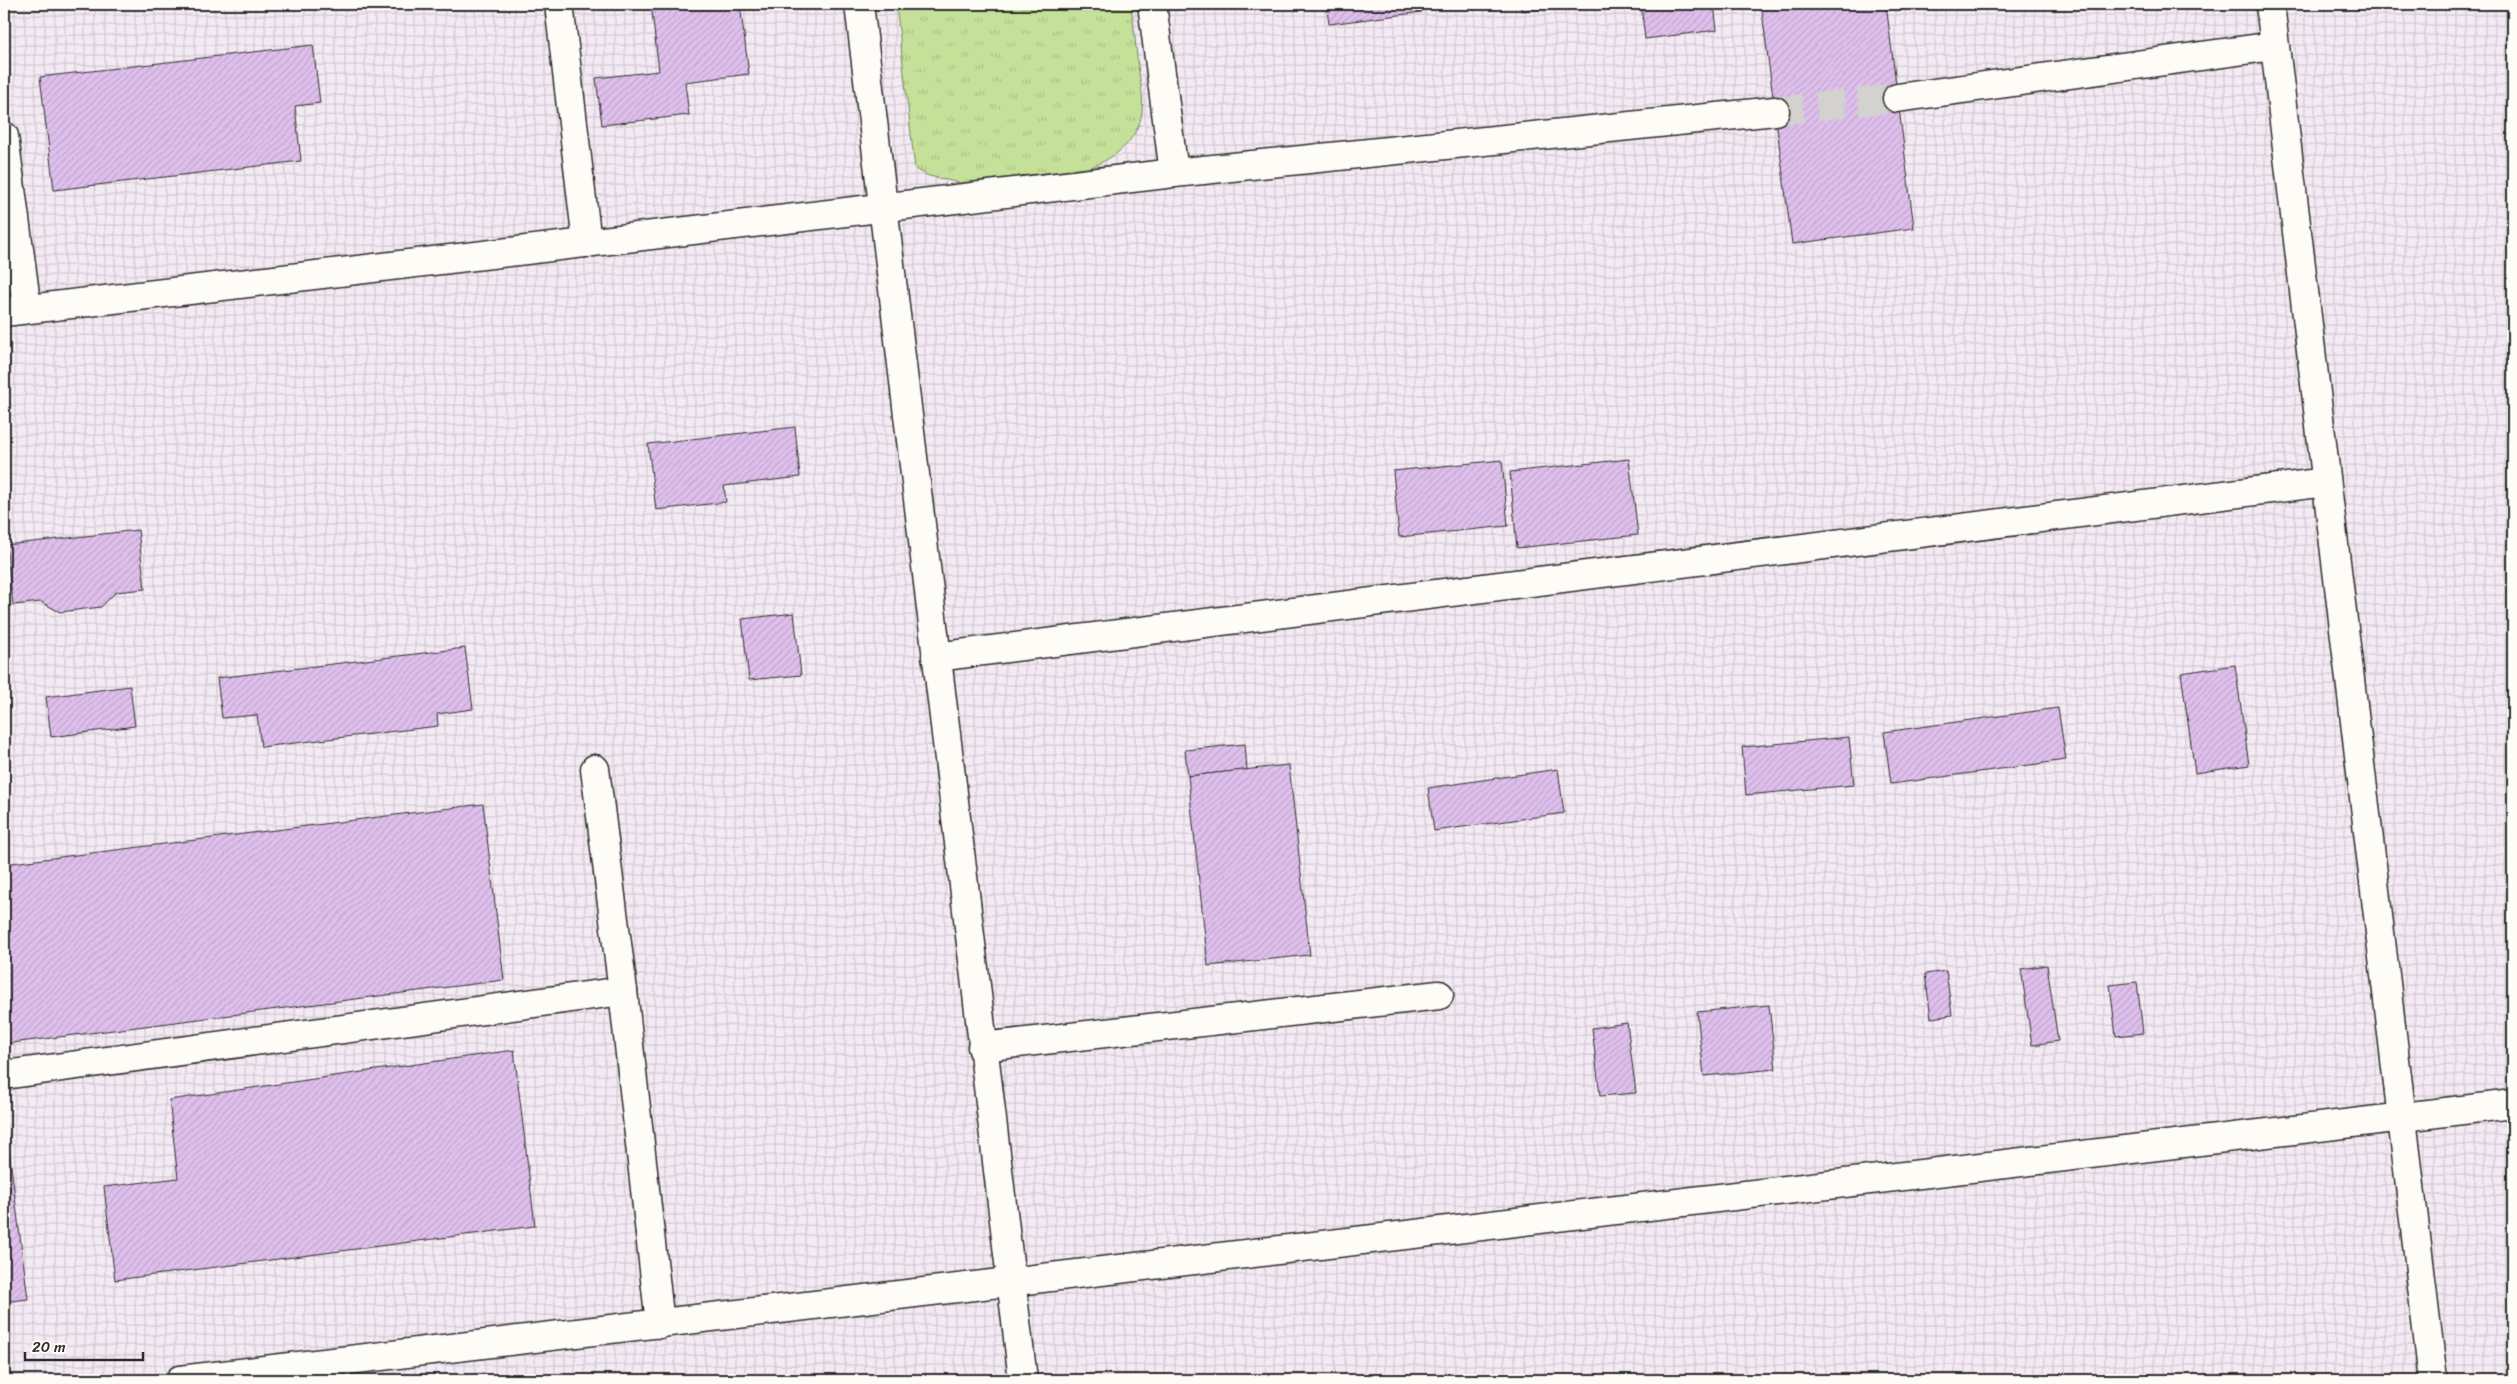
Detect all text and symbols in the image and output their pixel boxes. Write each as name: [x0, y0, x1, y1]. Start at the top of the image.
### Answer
scale bar: [25, 1329, 142, 1361]
text: 20 m: [32, 1334, 66, 1360]

